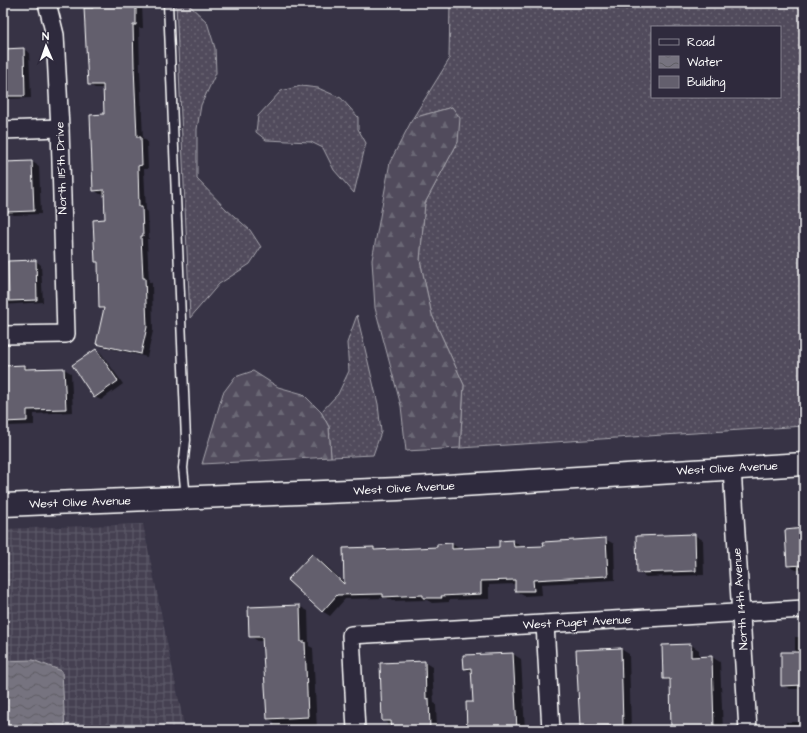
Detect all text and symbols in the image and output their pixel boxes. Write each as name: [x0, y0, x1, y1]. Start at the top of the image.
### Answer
north arrow: [26, 26, 66, 66]
legend: [651, 26, 781, 98]
text: N: [42, 29, 49, 44]
text: Road: [687, 34, 715, 51]
text: Water: [687, 54, 723, 71]
text: Building: [687, 74, 725, 92]
street label: North 115th Drive: [51, 121, 72, 215]
street label: West Olive Avenue: [676, 457, 779, 480]
street label: West Olive Avenue: [353, 477, 456, 500]
street label: West Olive Avenue: [29, 492, 132, 513]
street label: North 114th Avenue: [728, 547, 753, 651]
street label: West Puget Avenue: [522, 611, 632, 635]

